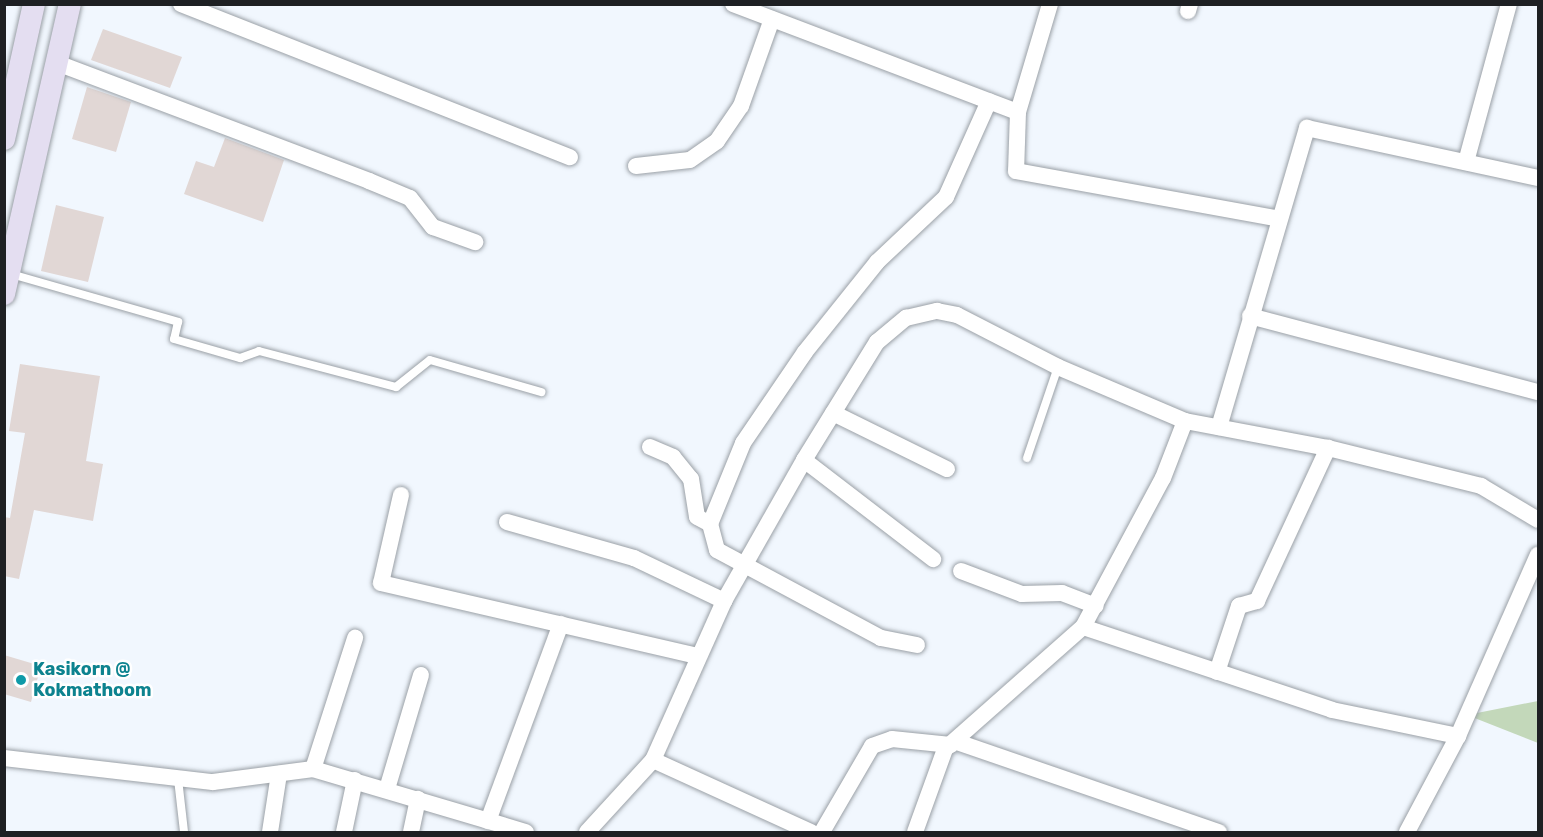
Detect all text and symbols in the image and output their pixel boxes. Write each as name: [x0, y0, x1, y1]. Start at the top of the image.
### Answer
place label: Kasikorn @ Kokmathoom: [33, 659, 152, 702]
marker: Kasikorn @ Kokmathoom: [14, 673, 28, 687]

